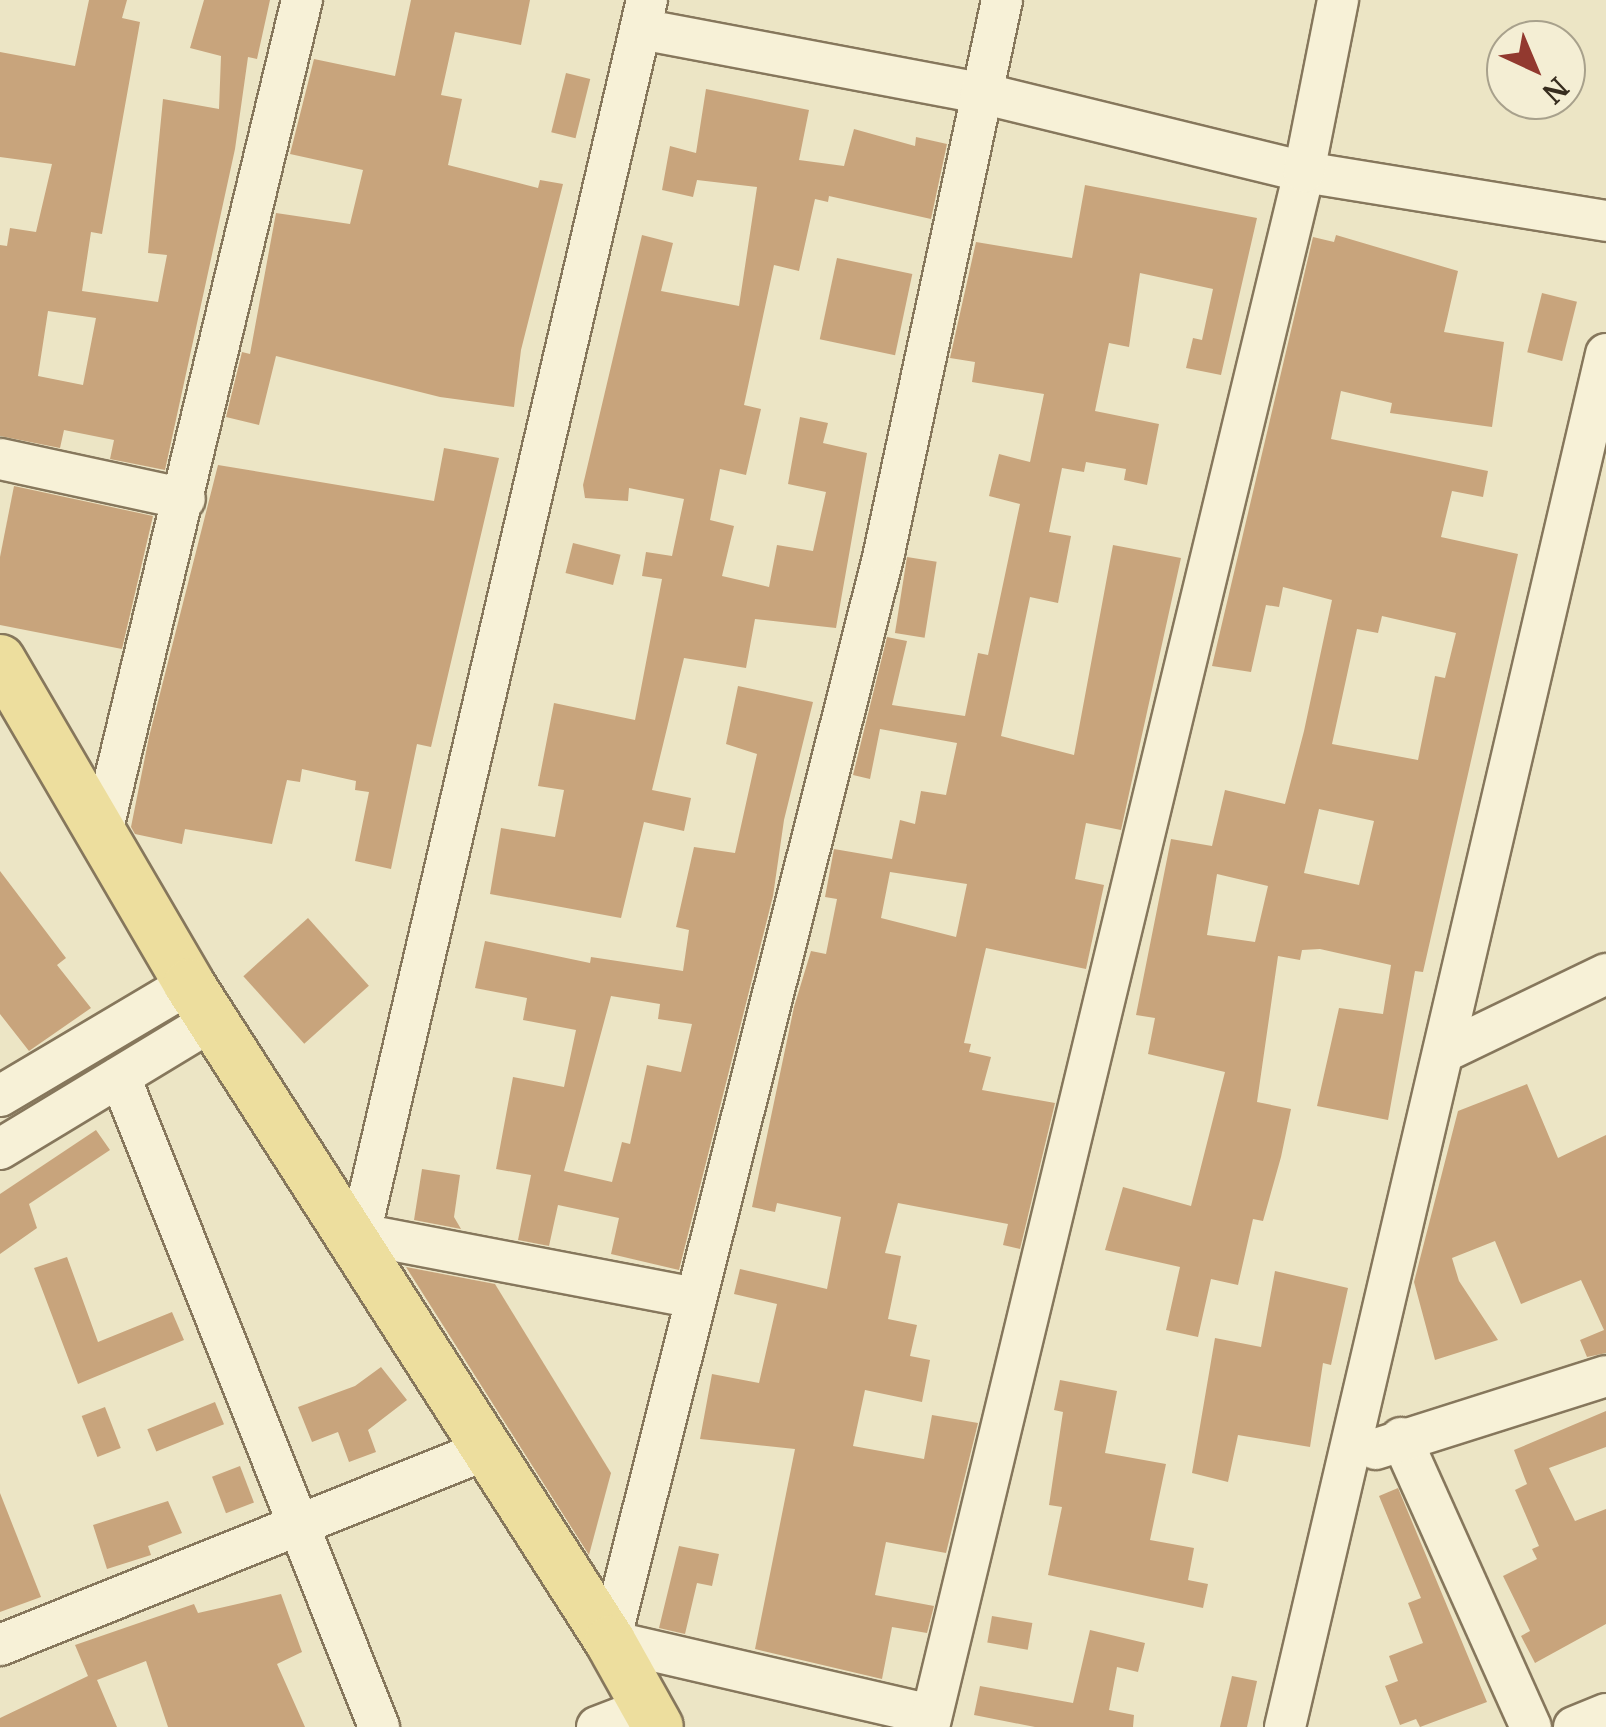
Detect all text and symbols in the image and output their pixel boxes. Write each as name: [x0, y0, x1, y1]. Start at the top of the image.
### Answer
north arrow: [1486, 20, 1586, 120]
text: N: [1535, 70, 1576, 111]

